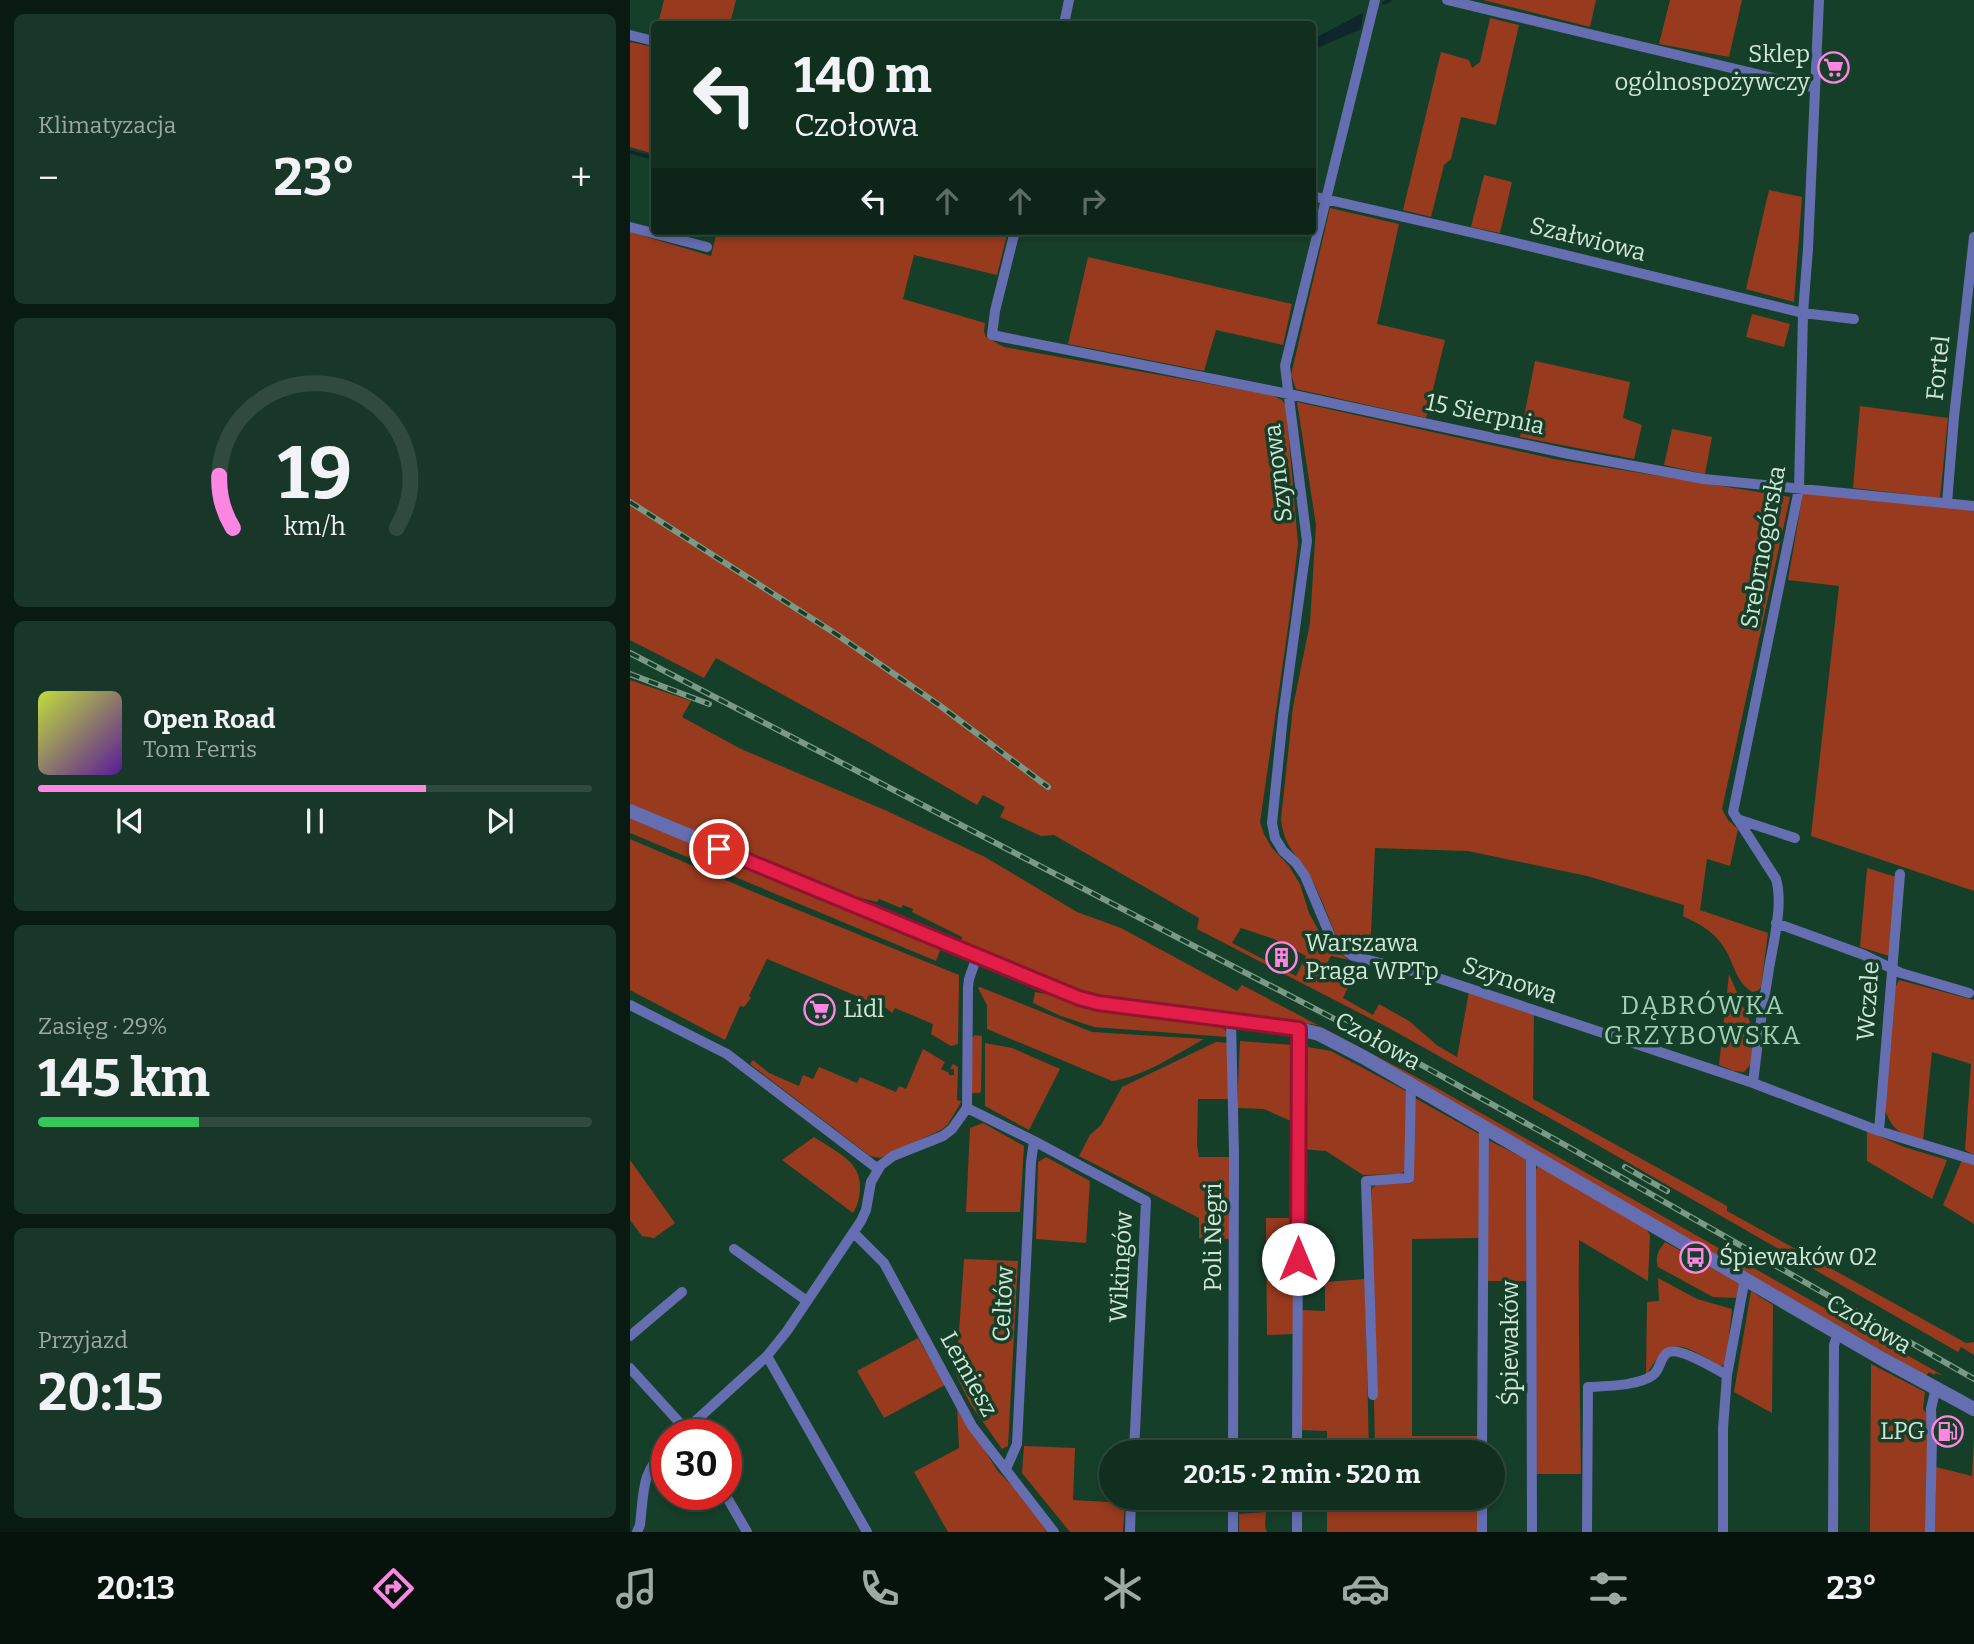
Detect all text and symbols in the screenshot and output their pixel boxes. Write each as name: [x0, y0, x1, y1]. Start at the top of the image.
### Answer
place label: Sklep ogólnospożywczy: [1615, 40, 1810, 96]
text: 140 m: [794, 46, 932, 105]
icon: left: [679, 49, 770, 140]
supermarket icon: Sklep ogólnospożywczy: [1816, 51, 1850, 85]
text: Czołowa: [794, 106, 919, 144]
text: Klimatyzacja: [38, 111, 176, 139]
text: 23°: [274, 146, 356, 209]
text: −: [38, 155, 59, 201]
text: +: [570, 155, 592, 201]
icon: left: [855, 182, 893, 220]
icon: ahead: [928, 182, 966, 220]
icon: ahead: [1001, 182, 1039, 220]
icon: right: [1074, 182, 1112, 220]
street label: Szałwiowa: [1527, 211, 1649, 267]
street label: Fortel: [1921, 334, 1955, 402]
street label: 15 Sierpnia: [1423, 388, 1547, 440]
street label: Szynowa: [1258, 422, 1298, 524]
text: 19: [278, 431, 352, 518]
street label: Srebrnogórska: [1735, 463, 1791, 631]
text: km/h: [284, 512, 346, 542]
text: Open Road: [143, 704, 275, 735]
text: Tom Ferris: [143, 735, 257, 763]
icon: previous: [111, 802, 149, 840]
icon: pause: [296, 802, 334, 840]
icon: next: [481, 802, 519, 840]
pin: [689, 819, 749, 879]
icon: arrive: [700, 830, 738, 868]
place label: Warszawa Praga WPTp: [1305, 929, 1439, 985]
building icon: Warszawa Praga WPTp: [1265, 940, 1299, 974]
street label: Szynowa: [1459, 951, 1561, 1009]
street label: Wczele: [1851, 960, 1885, 1042]
district label: DĄBRÓWKA GRZYBOWSKA: [1604, 990, 1802, 1051]
supermarket icon: Lidl: [803, 992, 837, 1026]
place label: Lidl: [843, 995, 884, 1023]
street label: Czołowa: [1330, 1006, 1426, 1076]
text: Zasięg · 29%: [38, 1012, 168, 1040]
text: 145 km: [38, 1047, 210, 1110]
street label: Poli Negri: [1199, 1183, 1227, 1291]
street label: Wikingów: [1104, 1210, 1138, 1324]
position arrow: [1261, 1222, 1335, 1296]
bus stop icon: Śpiewaków 02: [1679, 1240, 1713, 1274]
place label: Śpiewaków 02: [1719, 1242, 1877, 1271]
street label: Celtów: [987, 1265, 1019, 1343]
street label: Śpiewaków: [1495, 1280, 1524, 1405]
street label: Czołowa: [1822, 1289, 1916, 1359]
text: Przyjazd: [38, 1326, 128, 1354]
street label: Lemiesz: [934, 1327, 1004, 1421]
text: 20:15: [38, 1361, 163, 1424]
fuel station icon: LPG: [1931, 1414, 1965, 1448]
place label: LPG: [1880, 1417, 1925, 1445]
speed limit sign: 30: [651, 1419, 742, 1510]
text: 20:15 · 2 min · 520 m: [1183, 1459, 1421, 1490]
icon: directions: [369, 1564, 418, 1613]
icon: music: [612, 1564, 661, 1613]
icon: phone: [855, 1564, 904, 1613]
icon: climate: [1098, 1564, 1147, 1613]
icon: car: [1341, 1564, 1390, 1613]
icon: filters: [1584, 1564, 1633, 1613]
text: 20:13: [97, 1569, 175, 1607]
text: 23°: [1826, 1569, 1877, 1607]

